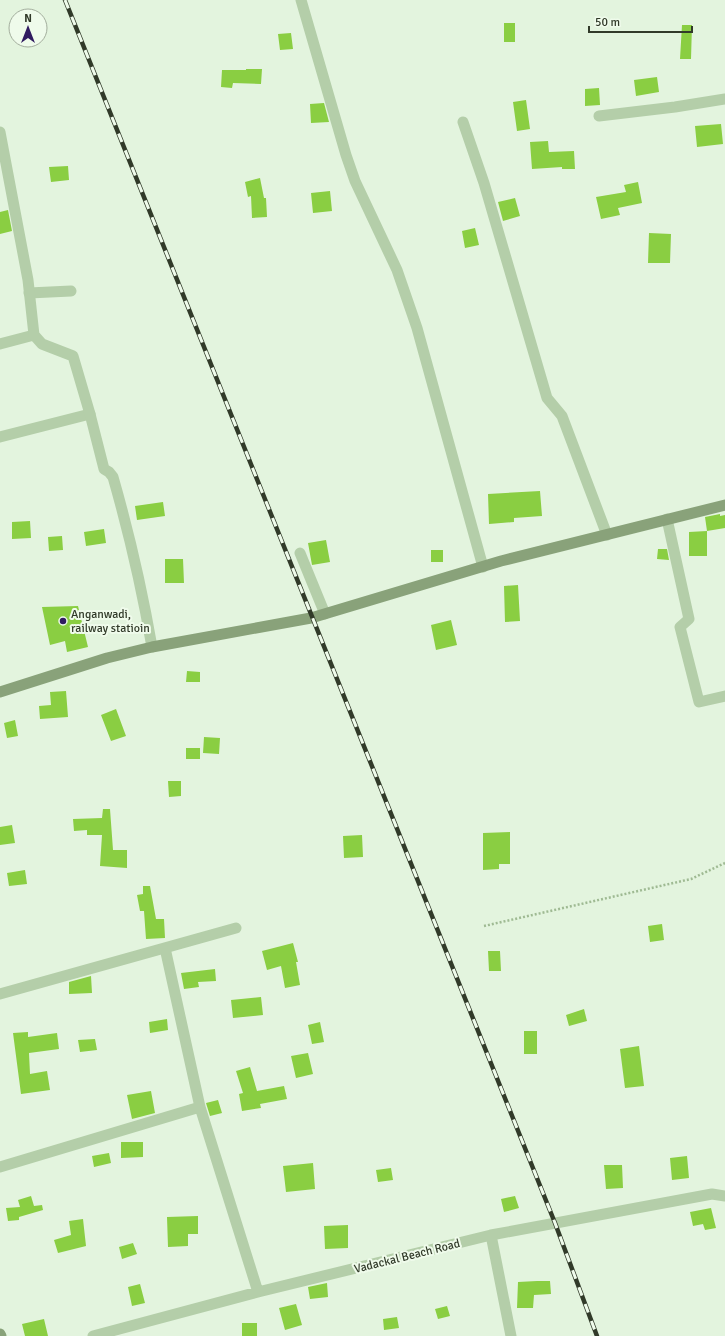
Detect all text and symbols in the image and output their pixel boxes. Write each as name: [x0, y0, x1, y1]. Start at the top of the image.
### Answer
north arrow: [8, 8, 48, 48]
scale bar: [589, 8, 692, 34]
text: N: [24, 12, 32, 25]
text: 50 m: [595, 15, 620, 30]
place label: Anganwadi, railway statioin: [71, 607, 150, 636]
marker: Anganwadi, railway statioin: [58, 616, 68, 626]
street label: Vadackal Beach Road: [353, 1236, 462, 1277]

